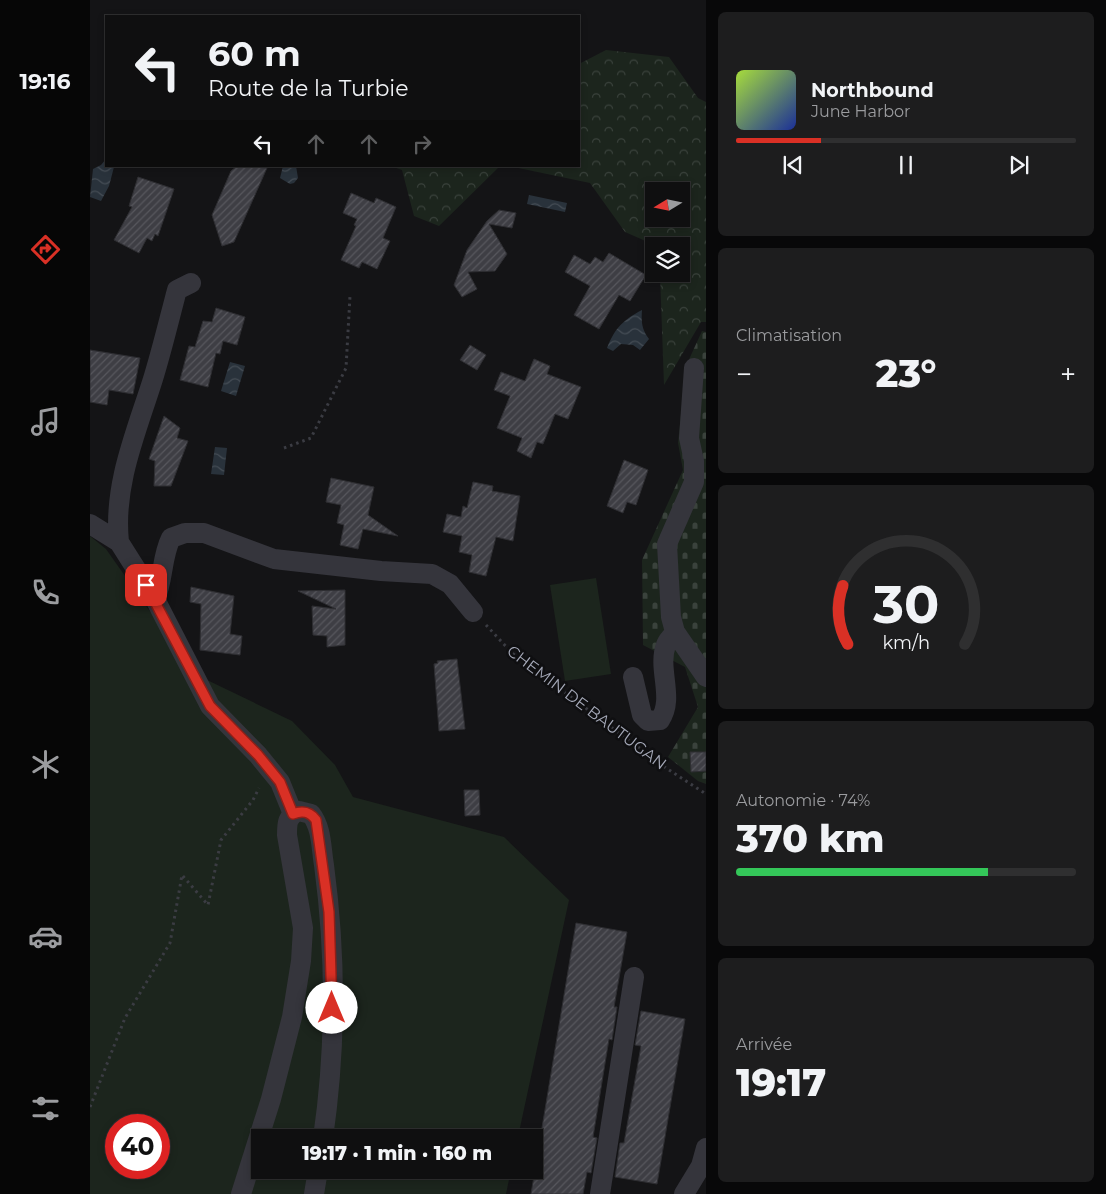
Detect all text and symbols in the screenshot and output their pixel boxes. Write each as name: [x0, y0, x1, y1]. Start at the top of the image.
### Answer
text: 60 m: [208, 32, 301, 75]
icon: left: [125, 35, 190, 100]
text: 19:16: [19, 68, 71, 95]
text: Route de la Turbie: [208, 75, 409, 102]
text: Northbound: [811, 79, 934, 102]
text: June Harbor: [811, 102, 910, 121]
icon: left: [249, 130, 277, 158]
icon: ahead: [302, 130, 330, 158]
icon: ahead: [355, 130, 383, 158]
icon: right: [408, 130, 436, 158]
icon: previous: [779, 151, 807, 179]
icon: pause: [892, 151, 920, 179]
icon: next: [1005, 151, 1033, 179]
north arrow: [645, 182, 690, 228]
map controls: [645, 182, 690, 282]
icon: directions: [28, 232, 63, 267]
button: layers: [645, 237, 690, 282]
text: Climatisation: [736, 326, 842, 345]
text: 23°: [876, 350, 936, 397]
text: −: [736, 357, 752, 391]
text: +: [1060, 357, 1076, 391]
icon: music: [28, 404, 63, 439]
pin: [125, 564, 167, 606]
icon: arrive: [132, 571, 160, 599]
text: 30: [872, 573, 939, 636]
icon: phone: [28, 575, 63, 610]
text: km/h: [882, 632, 930, 653]
street label: CHEMIN DE BAUTUGAN: [503, 641, 670, 774]
icon: climate: [28, 747, 63, 782]
text: Autonomie · 74%: [736, 791, 870, 810]
text: 370 km: [736, 815, 884, 862]
icon: car: [28, 919, 63, 954]
position arrow: [305, 981, 357, 1033]
text: Arrivée: [736, 1035, 792, 1054]
text: 19:17: [736, 1059, 826, 1106]
icon: filters: [28, 1091, 63, 1126]
speed limit sign: 40: [105, 1114, 170, 1179]
text: 19:17 · 1 min · 160 m: [302, 1142, 492, 1165]

